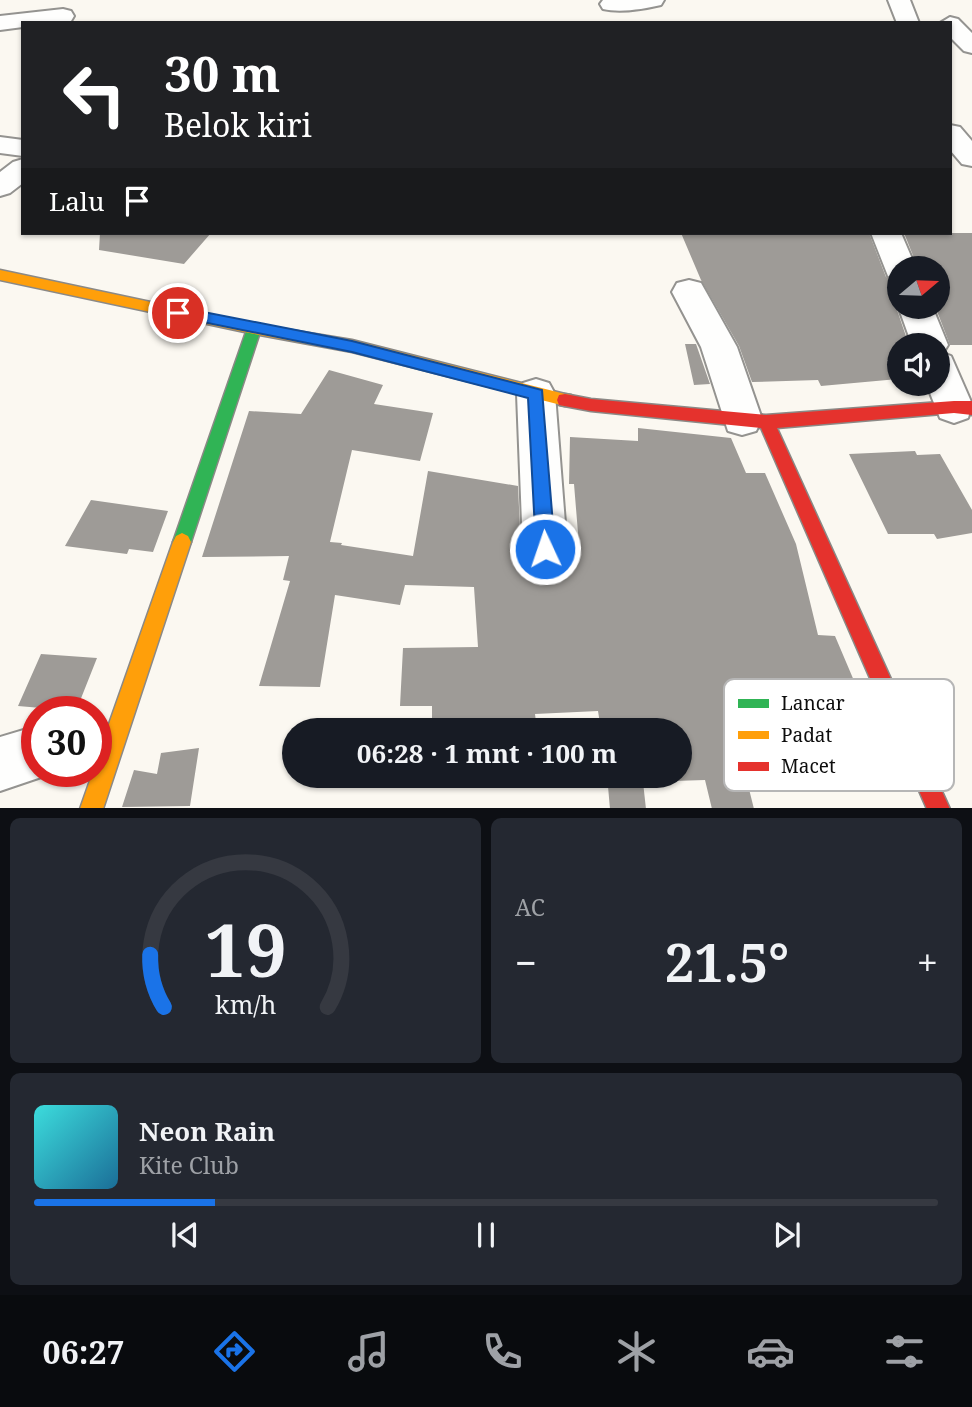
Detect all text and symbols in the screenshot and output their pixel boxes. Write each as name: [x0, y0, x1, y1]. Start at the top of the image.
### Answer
text: 30 m: [164, 40, 280, 106]
icon: left: [49, 49, 140, 140]
text: Belok kiri: [164, 103, 312, 146]
icon: arrive: [118, 182, 156, 220]
text: Lalu: [49, 183, 104, 219]
north arrow: [887, 256, 950, 318]
map controls: [887, 256, 950, 396]
pin: [148, 283, 208, 343]
icon: arrive: [159, 294, 197, 332]
button: sound: [887, 333, 950, 396]
position arrow: [508, 512, 582, 586]
legend: [724, 679, 954, 791]
text: Lancar: [781, 690, 845, 716]
speed limit sign: 30: [21, 696, 112, 787]
text: Padat: [781, 722, 833, 748]
text: 06:28 · 1 mnt · 100 m: [357, 735, 617, 771]
text: Macet: [781, 753, 836, 779]
text: AC: [515, 891, 545, 923]
text: 19: [204, 899, 287, 998]
text: 21.5°: [665, 926, 789, 997]
text: −: [515, 936, 537, 988]
text: +: [917, 936, 938, 988]
text: km/h: [215, 986, 276, 1020]
text: Neon Rain: [139, 1113, 275, 1149]
text: Kite Club: [139, 1149, 239, 1181]
icon: previous: [166, 1216, 204, 1254]
icon: pause: [467, 1216, 505, 1254]
icon: next: [768, 1216, 806, 1254]
icon: directions: [210, 1327, 259, 1376]
icon: music: [344, 1327, 393, 1376]
icon: phone: [478, 1327, 527, 1376]
icon: climate: [612, 1327, 661, 1376]
icon: car: [746, 1327, 795, 1376]
icon: filters: [880, 1327, 929, 1376]
text: 06:27: [43, 1330, 125, 1373]

